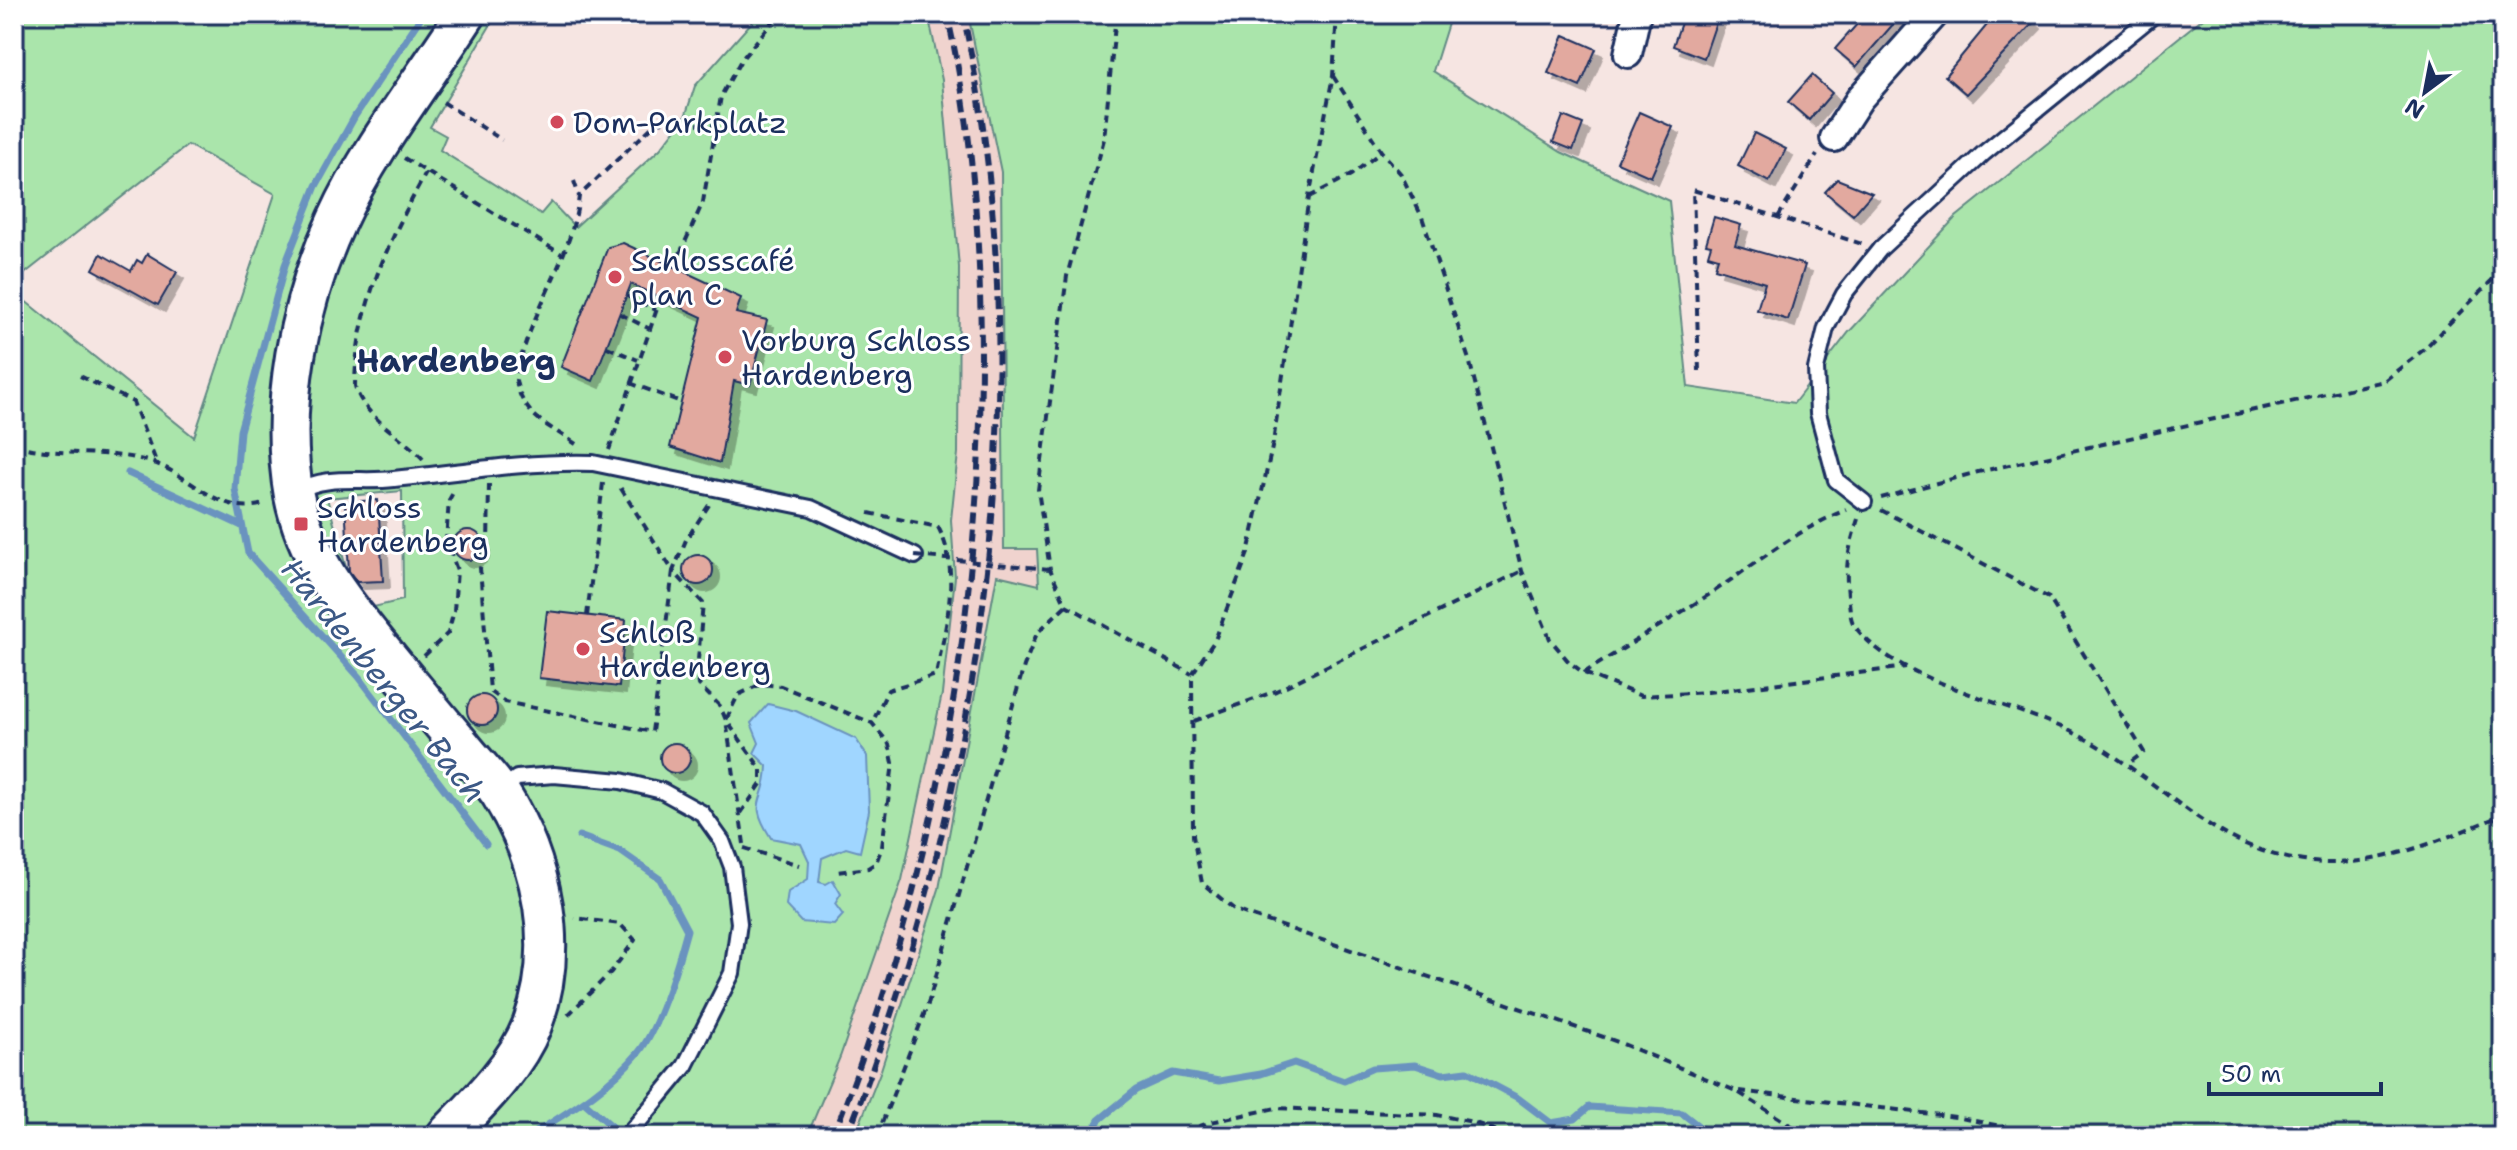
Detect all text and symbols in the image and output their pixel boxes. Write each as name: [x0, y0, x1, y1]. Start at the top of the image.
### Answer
north arrow: [2385, 52, 2465, 132]
text: N: [2400, 92, 2430, 125]
place label: Dom-Parkplatz: [573, 102, 787, 143]
marker: Dom-Parkplatz: [548, 113, 566, 131]
place label: Schlosscafé plan C: [631, 240, 795, 315]
marker: Schlosscafé plan C: [606, 268, 624, 286]
place label: Vorburg Schloss Hardenberg: [741, 320, 971, 395]
district label: Hardenberg: [356, 339, 556, 382]
marker: Vorburg Schloss Hardenberg: [716, 348, 734, 366]
place label: Schloss Hardenberg: [317, 487, 489, 562]
marker: Schloss Hardenberg: [292, 515, 310, 533]
water label: Hardenberger Bach: [272, 548, 496, 812]
place label: Schloß Hardenberg: [599, 612, 771, 687]
marker: Schloß Hardenberg: [574, 640, 592, 658]
scale bar: [2209, 1046, 2381, 1096]
text: 50 m: [2221, 1058, 2281, 1090]

